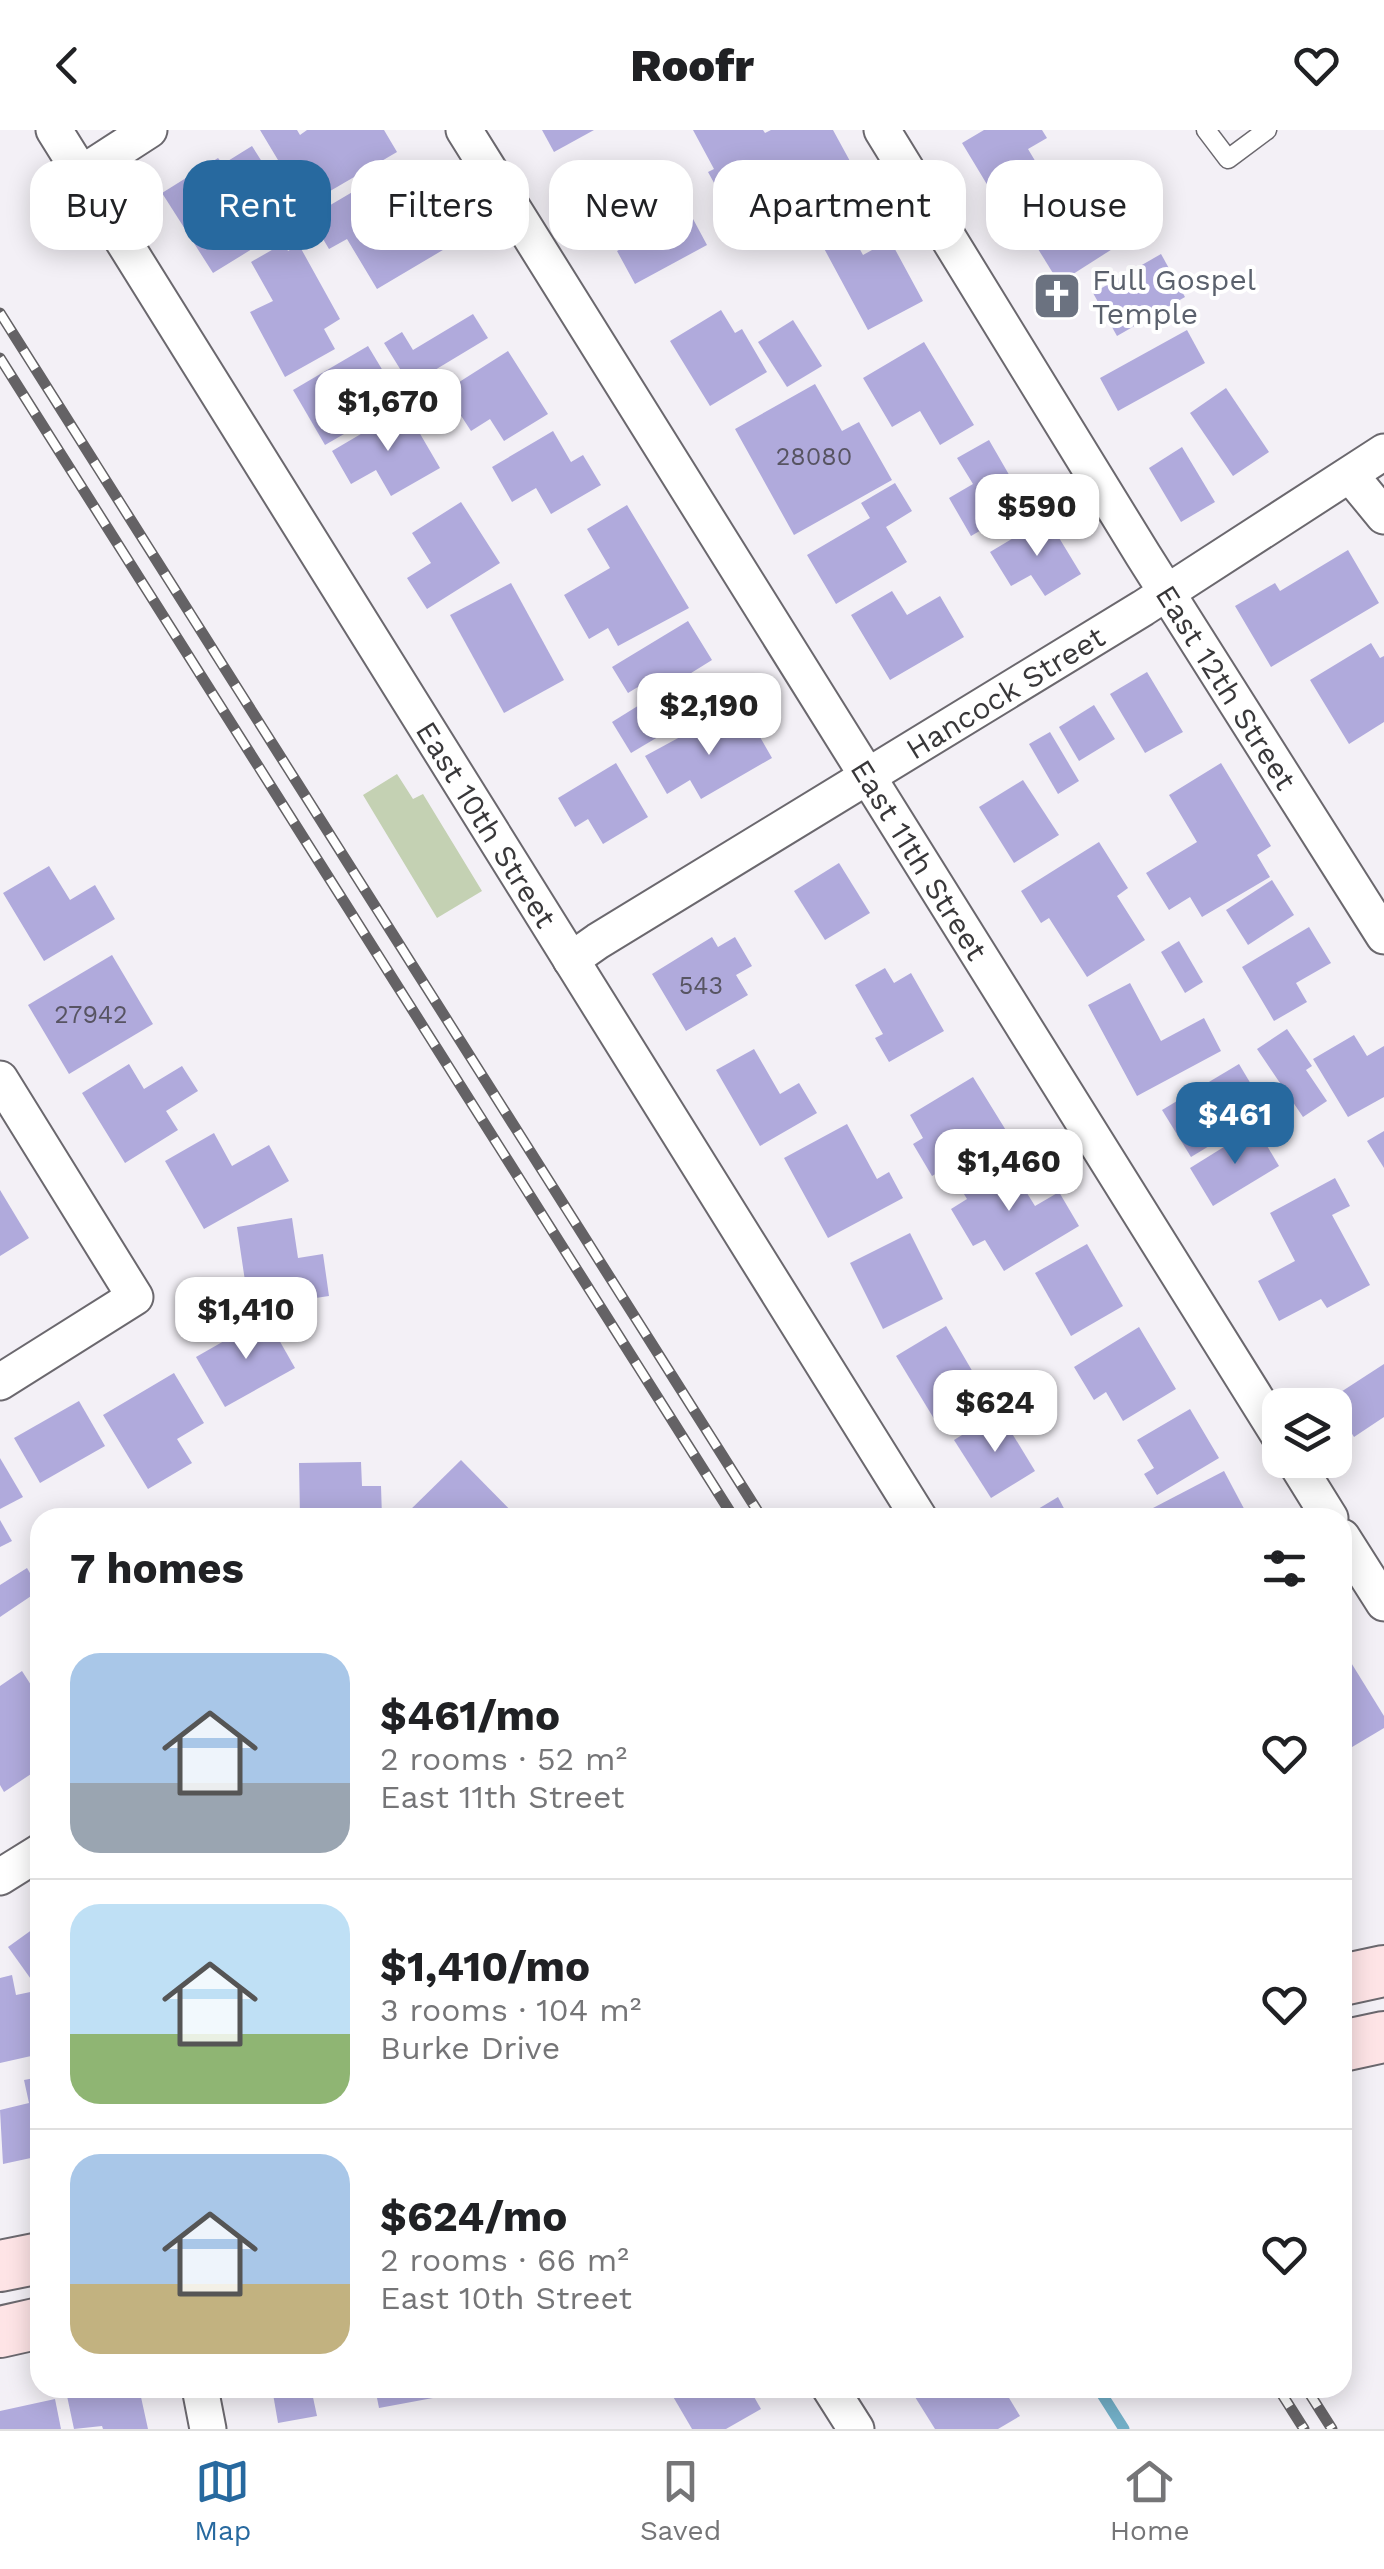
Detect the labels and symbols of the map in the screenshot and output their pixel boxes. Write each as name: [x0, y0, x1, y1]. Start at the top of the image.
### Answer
place label: Full Gospel Temple: [1092, 262, 1256, 331]
church icon: Full Gospel Temple: [1031, 270, 1083, 322]
pin: $1,670: [307, 369, 469, 454]
house number: 28080: [776, 442, 852, 471]
pin: $590: [978, 474, 1096, 559]
street label: East 12th Street: [1149, 578, 1304, 796]
street label: Hancock Street: [899, 618, 1111, 766]
pin: $2,190: [628, 673, 790, 758]
street label: East 10th Street: [409, 715, 564, 934]
street label: East 11th Street: [844, 753, 995, 966]
house number: 543: [679, 971, 723, 1000]
house number: 27942: [54, 1000, 128, 1029]
pin: $461: [1176, 1082, 1294, 1167]
pin: $1,460: [928, 1129, 1090, 1214]
pin: $1,410: [165, 1277, 327, 1362]
pin: $624: [936, 1370, 1054, 1455]

